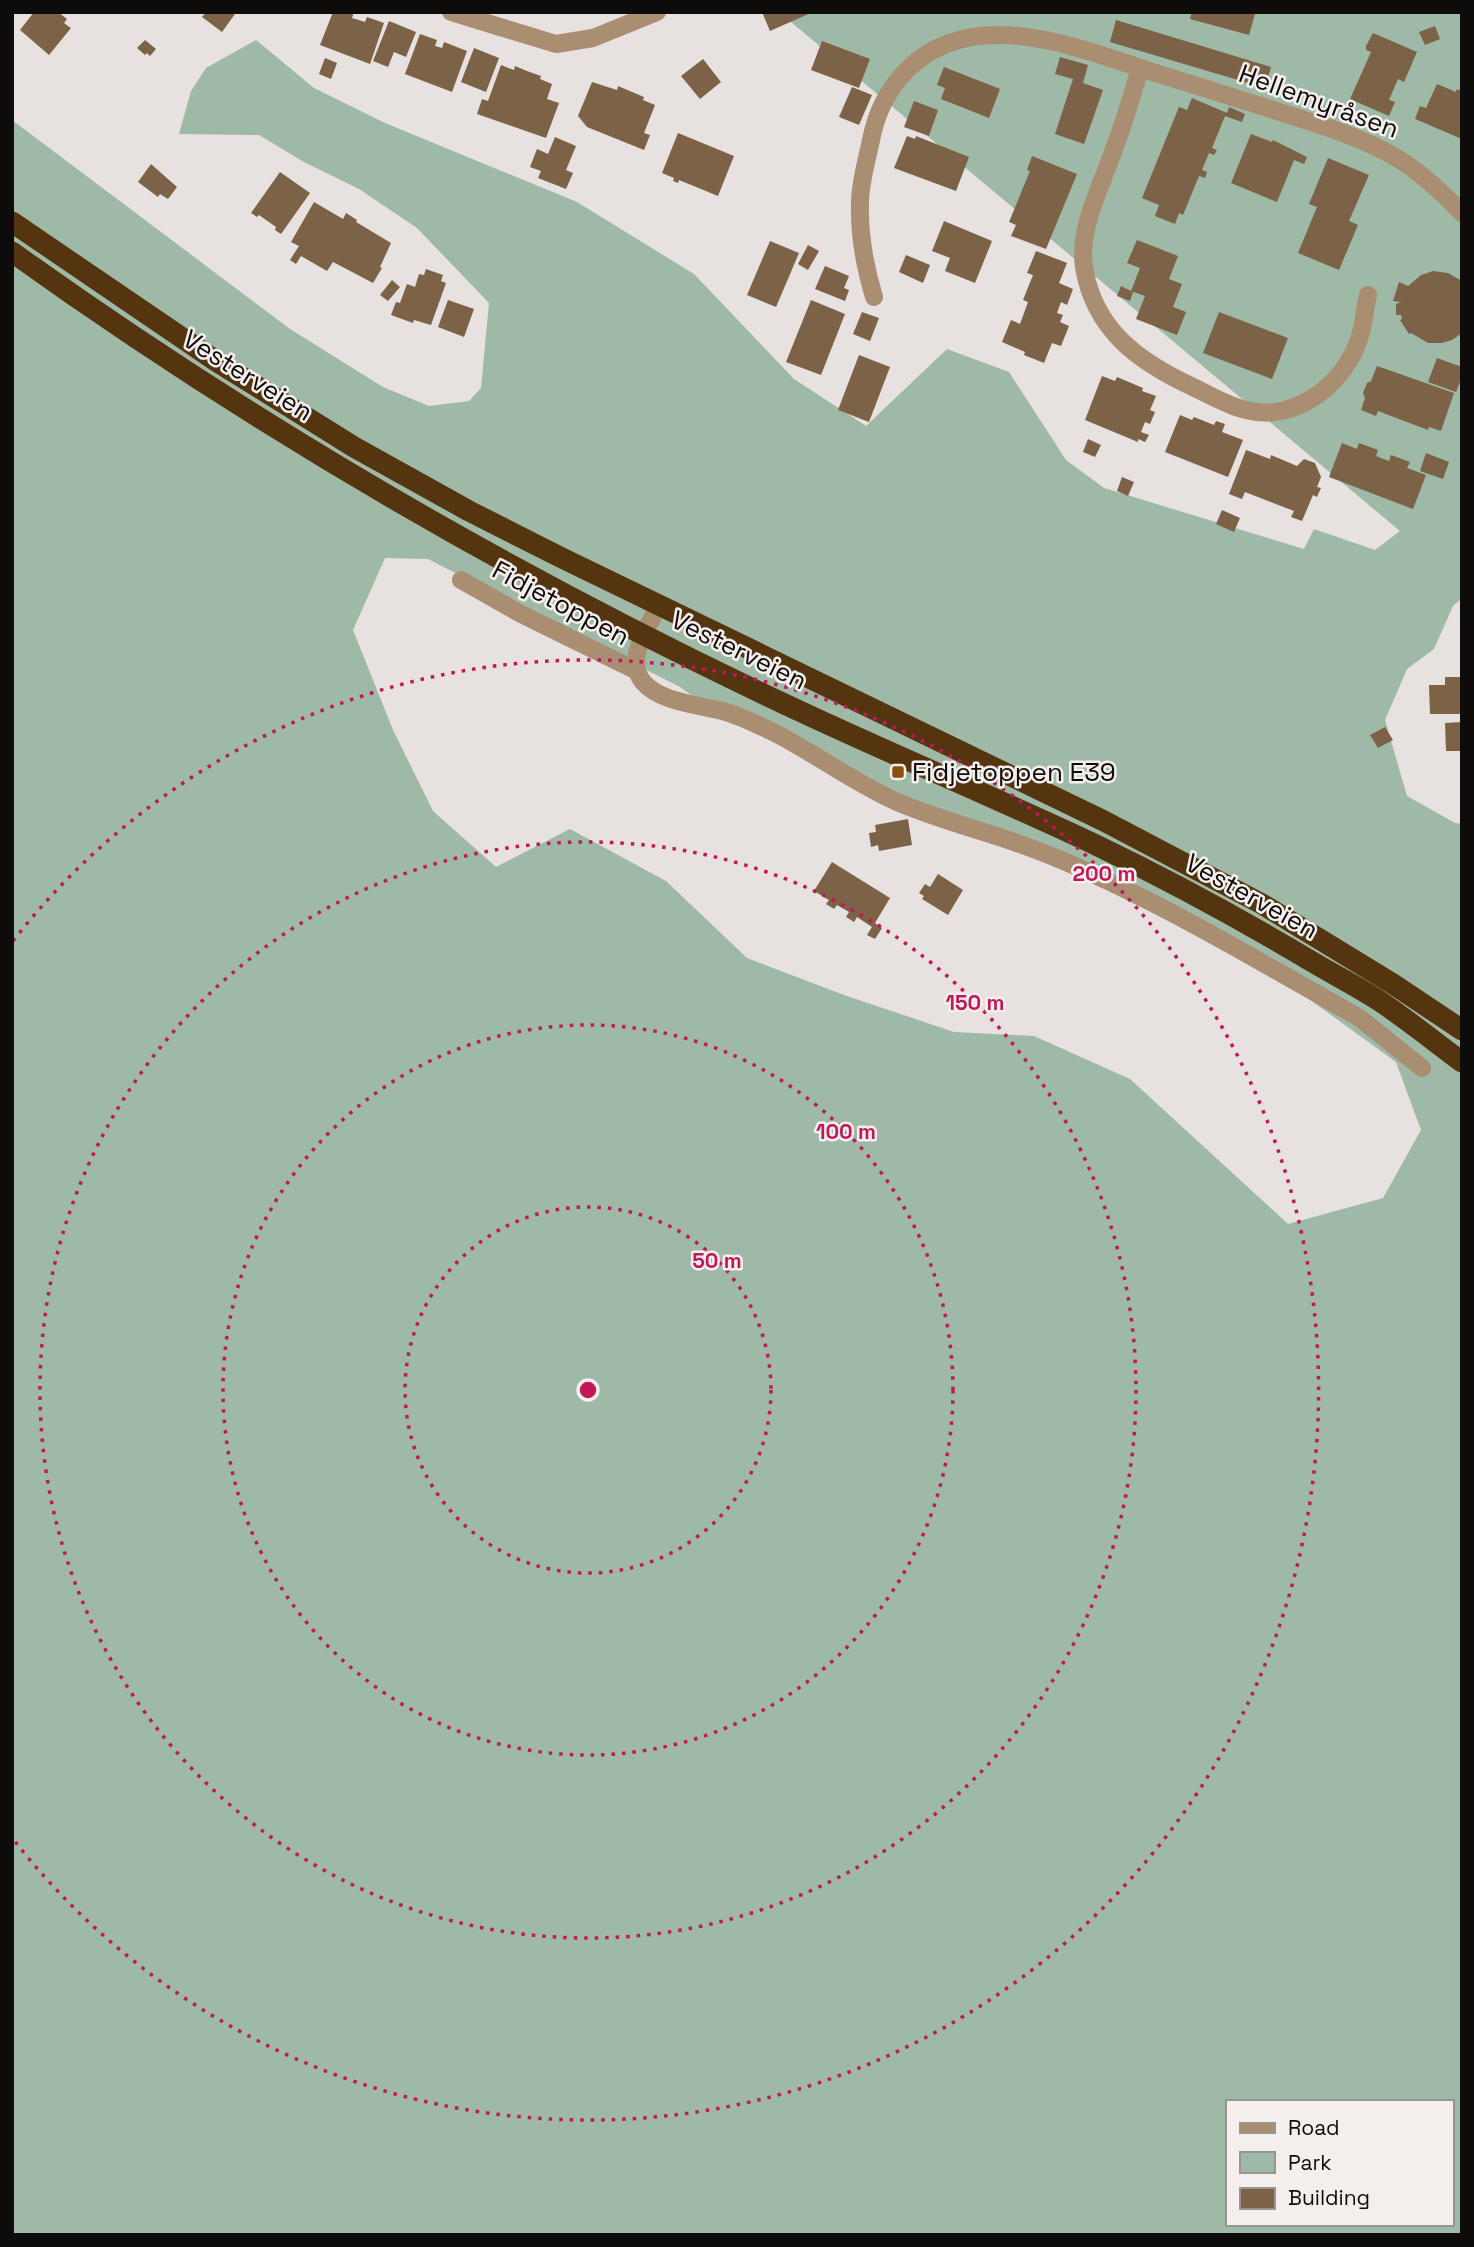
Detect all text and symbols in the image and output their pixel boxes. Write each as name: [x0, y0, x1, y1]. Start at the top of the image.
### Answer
street label: Hellemyråsen: [1234, 56, 1404, 146]
street label: Vesterveien: [177, 322, 319, 428]
street label: Fidjetoppen: [486, 553, 636, 653]
street label: Vesterveien: [665, 602, 813, 698]
place label: Fidjetoppen E39: [912, 755, 1116, 789]
marker: Fidjetoppen E39: [890, 764, 906, 780]
street label: Vesterveien: [1179, 845, 1325, 947]
text: 200 m: [1073, 860, 1135, 887]
text: 150 m: [946, 989, 1004, 1016]
text: 100 m: [816, 1118, 876, 1145]
text: 50 m: [692, 1247, 742, 1274]
centre of rings: [576, 1378, 600, 1402]
legend: [1226, 2100, 1453, 2226]
text: Road: [1288, 2114, 1340, 2141]
text: Park: [1288, 2149, 1332, 2176]
text: Building: [1288, 2184, 1370, 2211]

